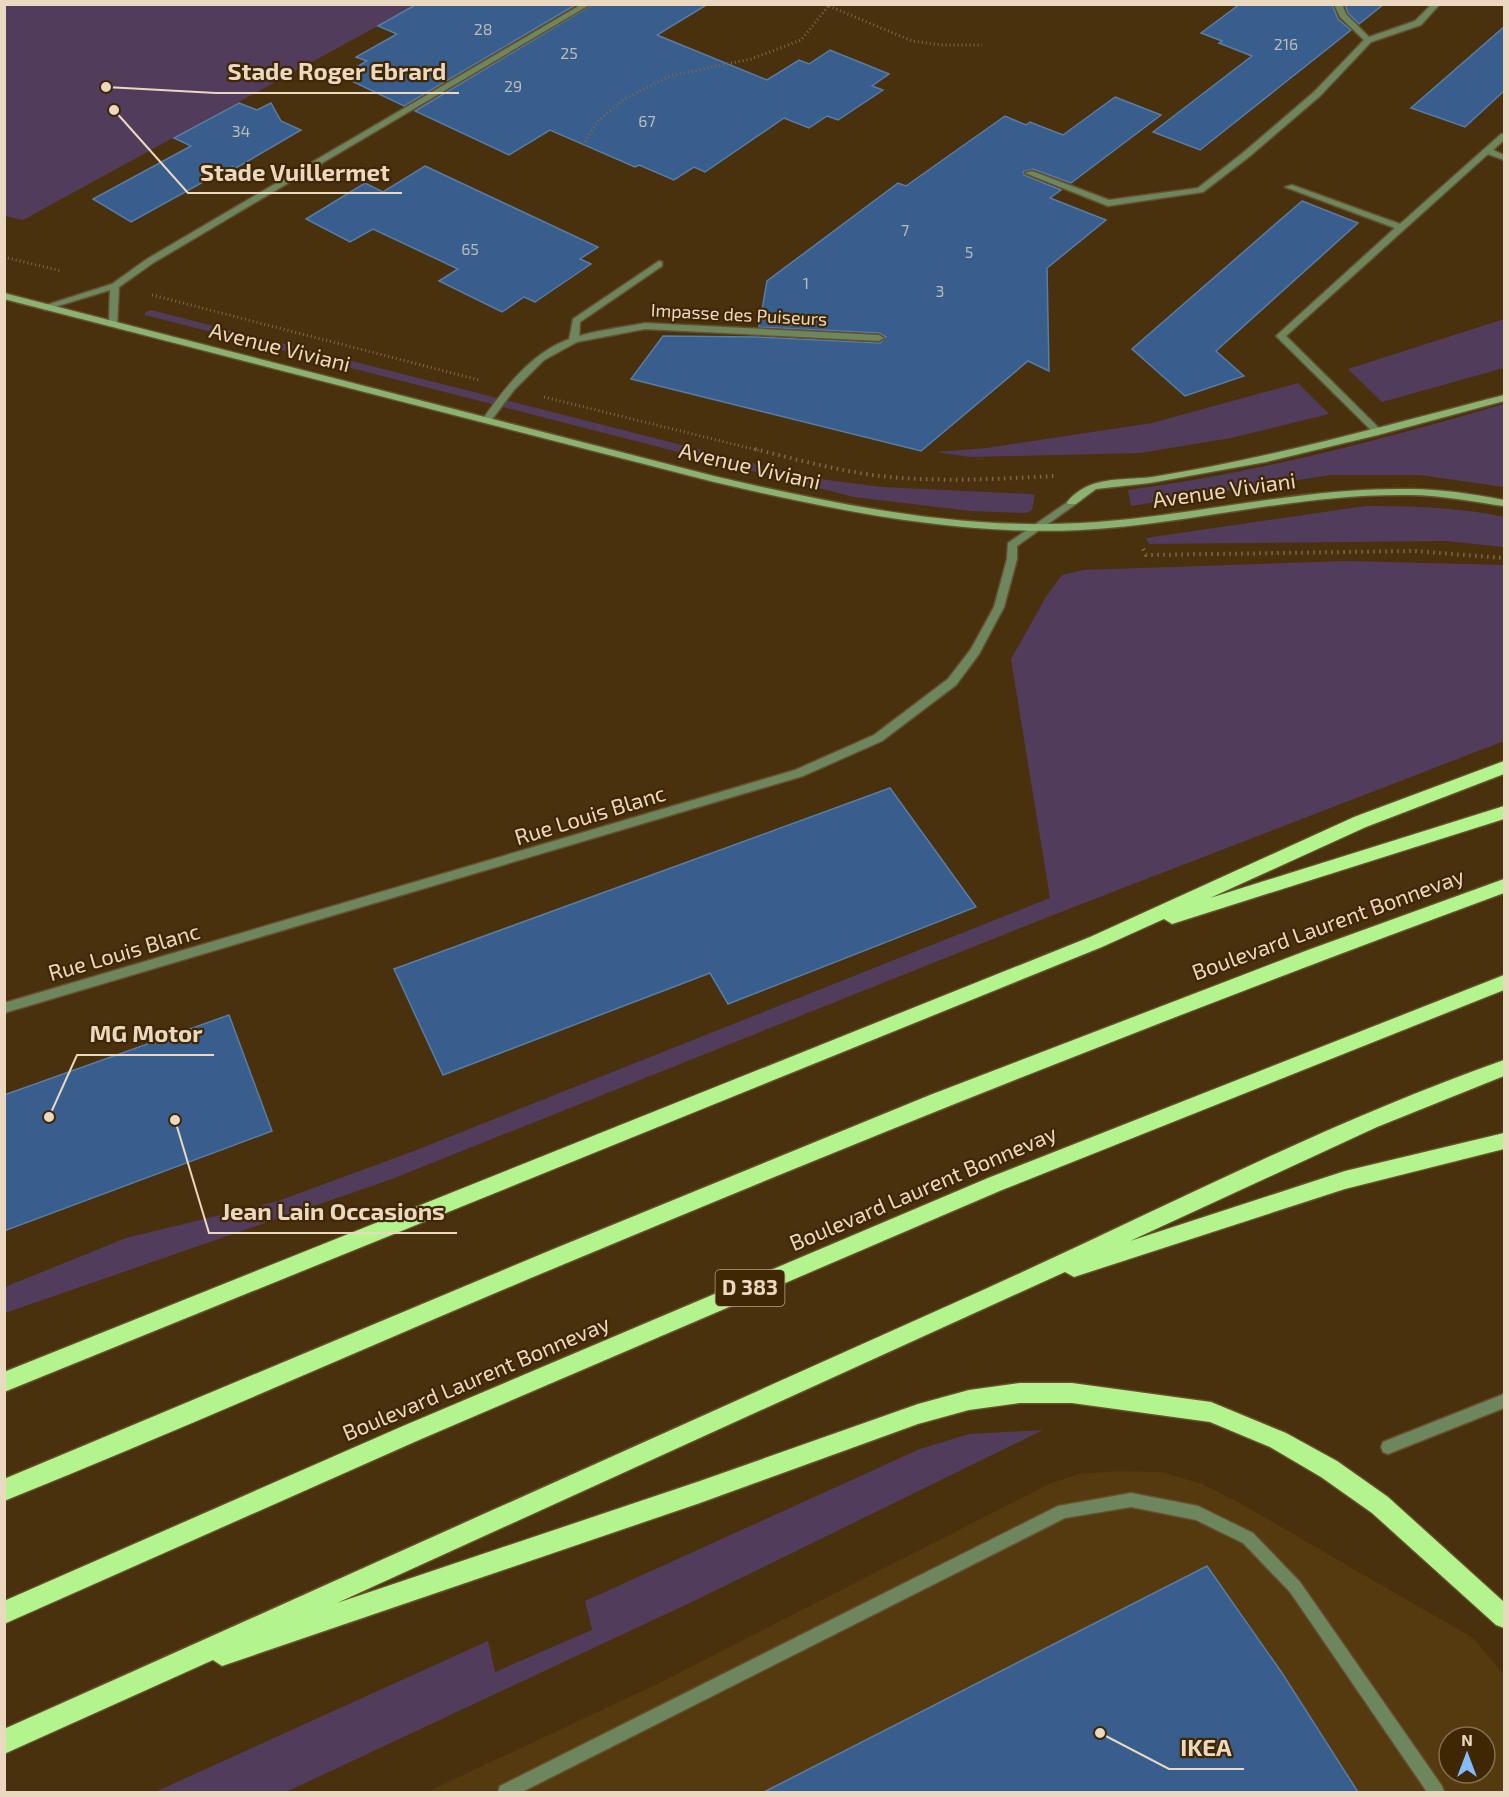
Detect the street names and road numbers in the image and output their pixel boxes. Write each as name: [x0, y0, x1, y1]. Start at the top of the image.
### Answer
street label: Impasse des Puiseurs: [650, 298, 828, 330]
street label: Avenue Viviani: [207, 316, 353, 376]
street label: Avenue Viviani: [677, 436, 823, 494]
street label: Avenue Viviani: [1151, 466, 1297, 512]
street label: Rue Louis Blanc: [511, 779, 668, 849]
street label: Boulevard Laurent Bonnevay: [1188, 862, 1468, 984]
street label: Rue Louis Blanc: [45, 917, 203, 985]
street label: Boulevard Laurent Bonnevay: [785, 1119, 1060, 1255]
road number: D 383: [716, 1270, 784, 1306]
street label: Boulevard Laurent Bonnevay: [338, 1309, 613, 1445]

